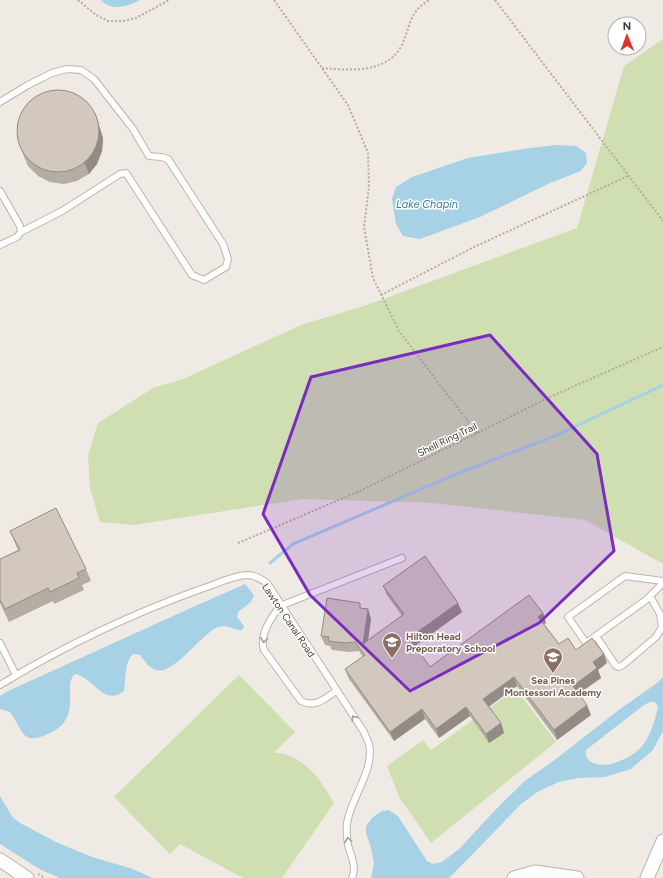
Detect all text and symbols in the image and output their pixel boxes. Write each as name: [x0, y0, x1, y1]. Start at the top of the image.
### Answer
north arrow: [607, 16, 647, 56]
text: N: [622, 20, 631, 33]
water label: Lake Chapin: [396, 198, 458, 211]
street label: Shell Ring Trail: [415, 419, 479, 459]
street label: Lawton Canal Road: [259, 581, 318, 660]
place label: Hilton Head Preporatory School: [406, 630, 495, 655]
school or university icon: Hilton Head Preporatory School: [381, 631, 403, 659]
one-way arrow: [259, 637, 268, 643]
school or university icon: Sea Pines Montessori Academy: [542, 646, 564, 674]
place label: Sea Pines Montessori Academy: [504, 674, 602, 699]
one-way arrow: [352, 716, 359, 723]
one-way arrow: [344, 837, 353, 844]

